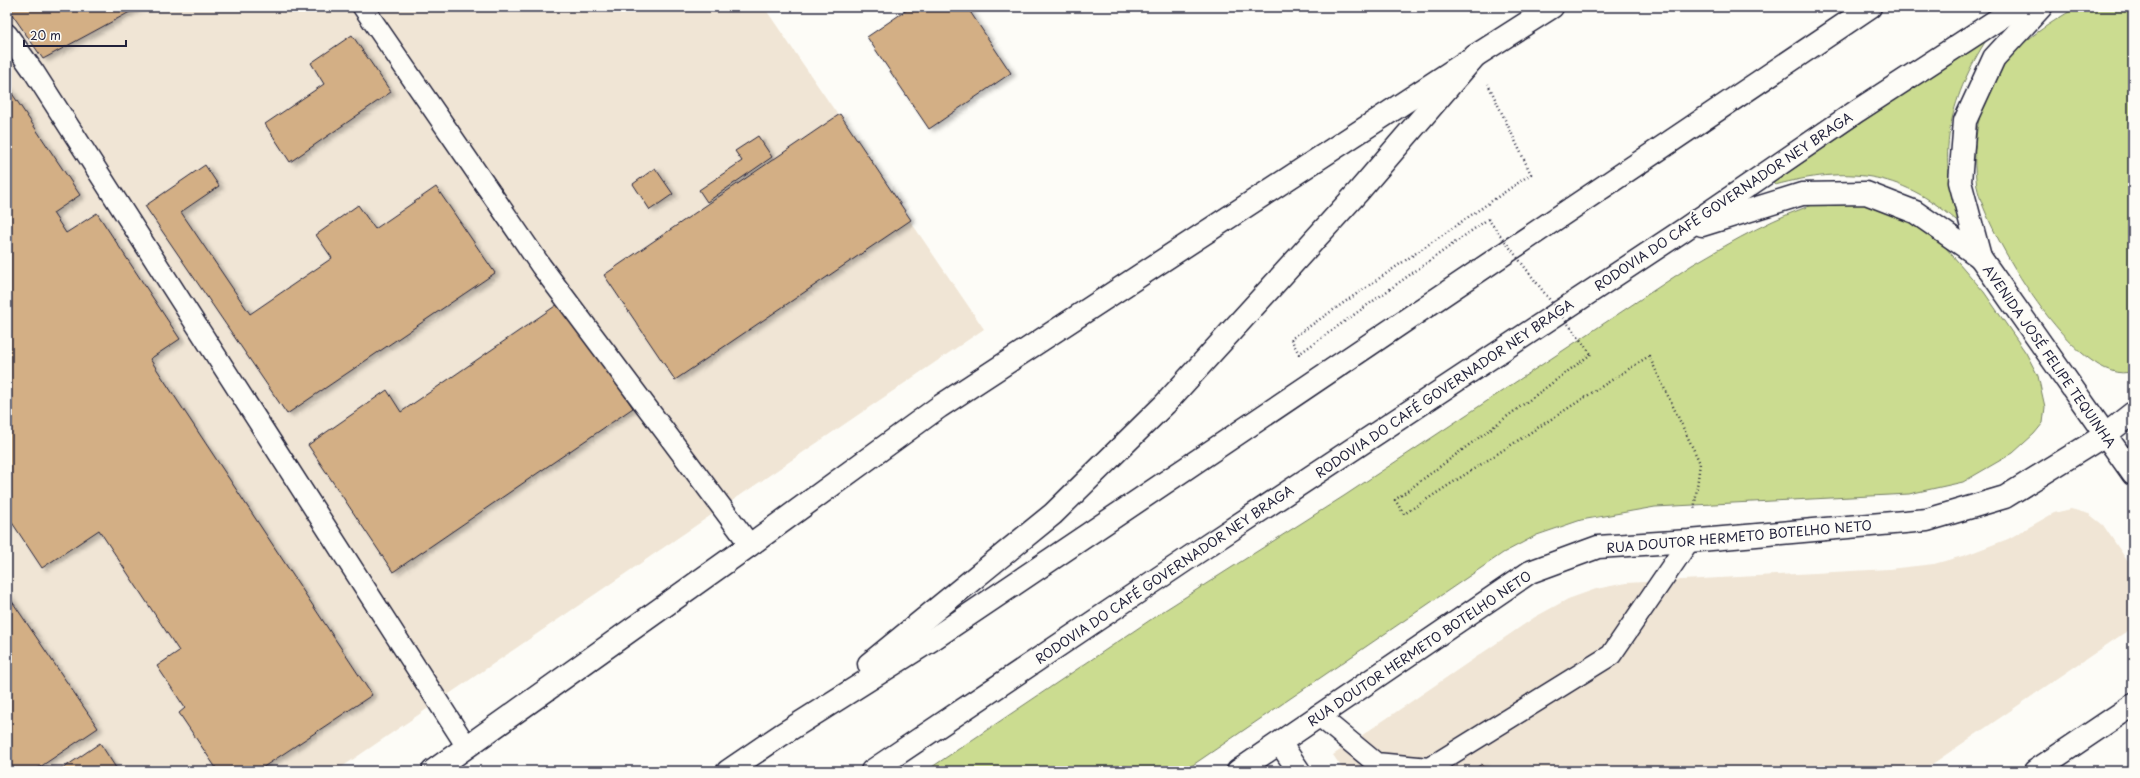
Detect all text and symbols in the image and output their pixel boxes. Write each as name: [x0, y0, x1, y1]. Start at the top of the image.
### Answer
scale bar: [24, 22, 126, 48]
text: 20 m: [30, 26, 61, 44]
street label: RODOVIA DO CAFÉ GOVERNADOR NEY BRAGA: [1590, 107, 1856, 295]
street label: AVENIDA JOSÉ FELIPE TEQUINHA: [1979, 261, 2121, 451]
street label: RODOVIA DO CAFÉ GOVERNADOR NEY BRAGA: [1311, 294, 1577, 482]
street label: RODOVIA DO CAFÉ GOVERNADOR NEY BRAGA: [1031, 480, 1297, 668]
street label: RUA DOUTOR HERMETO BOTELHO NETO: [1605, 515, 1873, 557]
street label: RUA DOUTOR HERMETO BOTELHO NETO: [1303, 566, 1535, 730]

